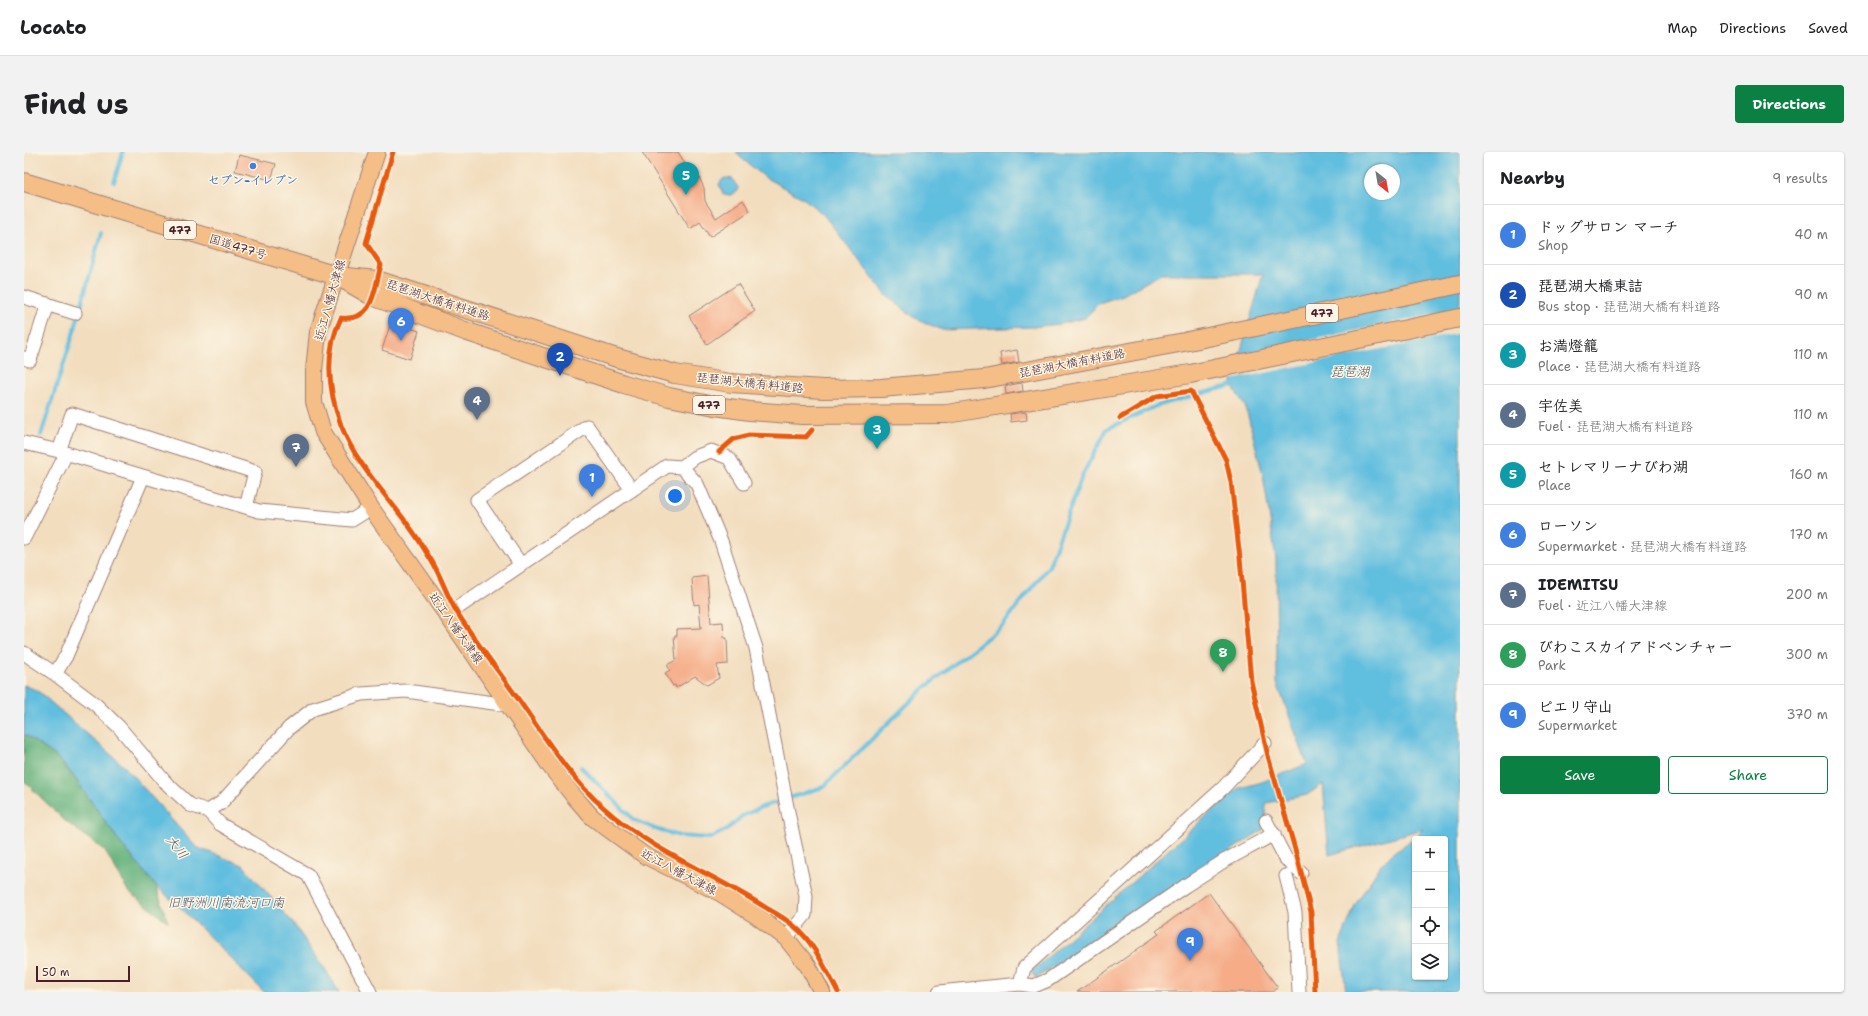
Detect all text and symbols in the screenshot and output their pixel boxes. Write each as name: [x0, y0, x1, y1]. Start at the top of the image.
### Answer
text: Locato: [20, 15, 87, 40]
text: Map: [1668, 19, 1698, 37]
text: Directions: [1720, 19, 1786, 37]
text: Saved: [1808, 19, 1848, 37]
text: Find us: [24, 85, 129, 123]
button: Directions: [1735, 85, 1844, 123]
marker: セブン-イレブン: [248, 161, 258, 171]
pin: 5: [673, 162, 699, 195]
north arrow: [1364, 164, 1400, 200]
text: Nearby: [1500, 167, 1565, 189]
text: 9 results: [1772, 170, 1828, 187]
place label: セブン-イレブン: [208, 172, 298, 188]
text: ドッグサロン マーチ: [1538, 217, 1678, 237]
road number: 477: [164, 221, 196, 239]
text: 1: [1510, 226, 1516, 243]
text: 40 m: [1794, 226, 1828, 243]
street label: 国道477号: [207, 231, 269, 263]
text: Shop: [1538, 237, 1568, 254]
street label: 近江八幡大津線: [311, 257, 349, 343]
street label: 琵琶湖大橋有料道路: [384, 276, 492, 324]
text: 琵琶湖大橋東詰: [1538, 276, 1643, 296]
text: 2: [1508, 286, 1518, 303]
text: 90 m: [1794, 286, 1828, 303]
text: Bus stop · 琵琶湖大橋有料道路: [1538, 298, 1720, 315]
road number: 477: [1306, 304, 1338, 322]
pin: 6: [388, 308, 414, 341]
text: お満燈籠: [1538, 336, 1598, 356]
pin: 2: [547, 343, 573, 376]
street label: 琵琶湖大橋有料道路: [1017, 345, 1127, 381]
text: 3: [1508, 346, 1518, 363]
text: 110 m: [1793, 346, 1828, 363]
text: Place · 琵琶湖大橋有料道路: [1538, 358, 1701, 375]
water label: 琵琶湖: [1330, 363, 1370, 380]
street label: 琵琶湖大橋有料道路: [695, 369, 805, 397]
pin: 4: [464, 387, 490, 420]
road number: 477: [693, 396, 725, 414]
text: 宇佐美: [1538, 396, 1583, 416]
text: 4: [1508, 406, 1518, 423]
text: 110 m: [1793, 406, 1828, 423]
pin: 3: [864, 416, 890, 449]
text: Fuel · 琵琶湖大橋有料道路: [1538, 418, 1693, 435]
pin: 7: [283, 434, 309, 467]
text: セトレマリーナびわ湖: [1538, 457, 1688, 477]
pin: 1: [579, 464, 605, 497]
text: 5: [1509, 466, 1517, 483]
text: 160 m: [1790, 466, 1828, 483]
text: Place: [1538, 477, 1571, 494]
your location: [665, 486, 685, 506]
text: ローソン: [1538, 516, 1598, 536]
text: 6: [1508, 526, 1518, 543]
text: 170 m: [1790, 526, 1828, 543]
text: Supermarket · 琵琶湖大橋有料道路: [1538, 538, 1747, 555]
text: IDEMITSU: [1538, 575, 1618, 595]
text: 7: [1508, 586, 1518, 603]
text: 200 m: [1786, 586, 1828, 603]
street label: 近江八幡大津線: [425, 589, 487, 667]
text: Fuel · 近江八幡大津線: [1538, 597, 1667, 614]
text: びわこスカイアドベンチャー: [1538, 637, 1733, 657]
pin: 8: [1210, 639, 1236, 672]
text: 8: [1508, 646, 1518, 663]
text: 300 m: [1785, 646, 1828, 663]
text: Park: [1538, 657, 1566, 674]
text: ピエリ守山: [1538, 697, 1613, 717]
text: 9: [1508, 706, 1518, 723]
text: 370 m: [1786, 706, 1828, 723]
text: Supermarket: [1538, 717, 1617, 734]
button: Save: [1500, 756, 1660, 794]
button: Share: [1668, 756, 1828, 794]
water label: 大川: [162, 832, 192, 862]
map controls: [1412, 836, 1448, 980]
button: +: [1412, 836, 1448, 872]
street label: 近江八幡大津線: [638, 845, 720, 899]
button: −: [1412, 872, 1448, 908]
water label: 旧野洲川南流河口南: [167, 894, 285, 911]
button: locate: [1412, 908, 1448, 944]
pin: 9: [1177, 928, 1203, 961]
button: layers: [1412, 944, 1448, 980]
scale bar: [36, 964, 130, 983]
text: 50 m: [42, 965, 70, 980]

